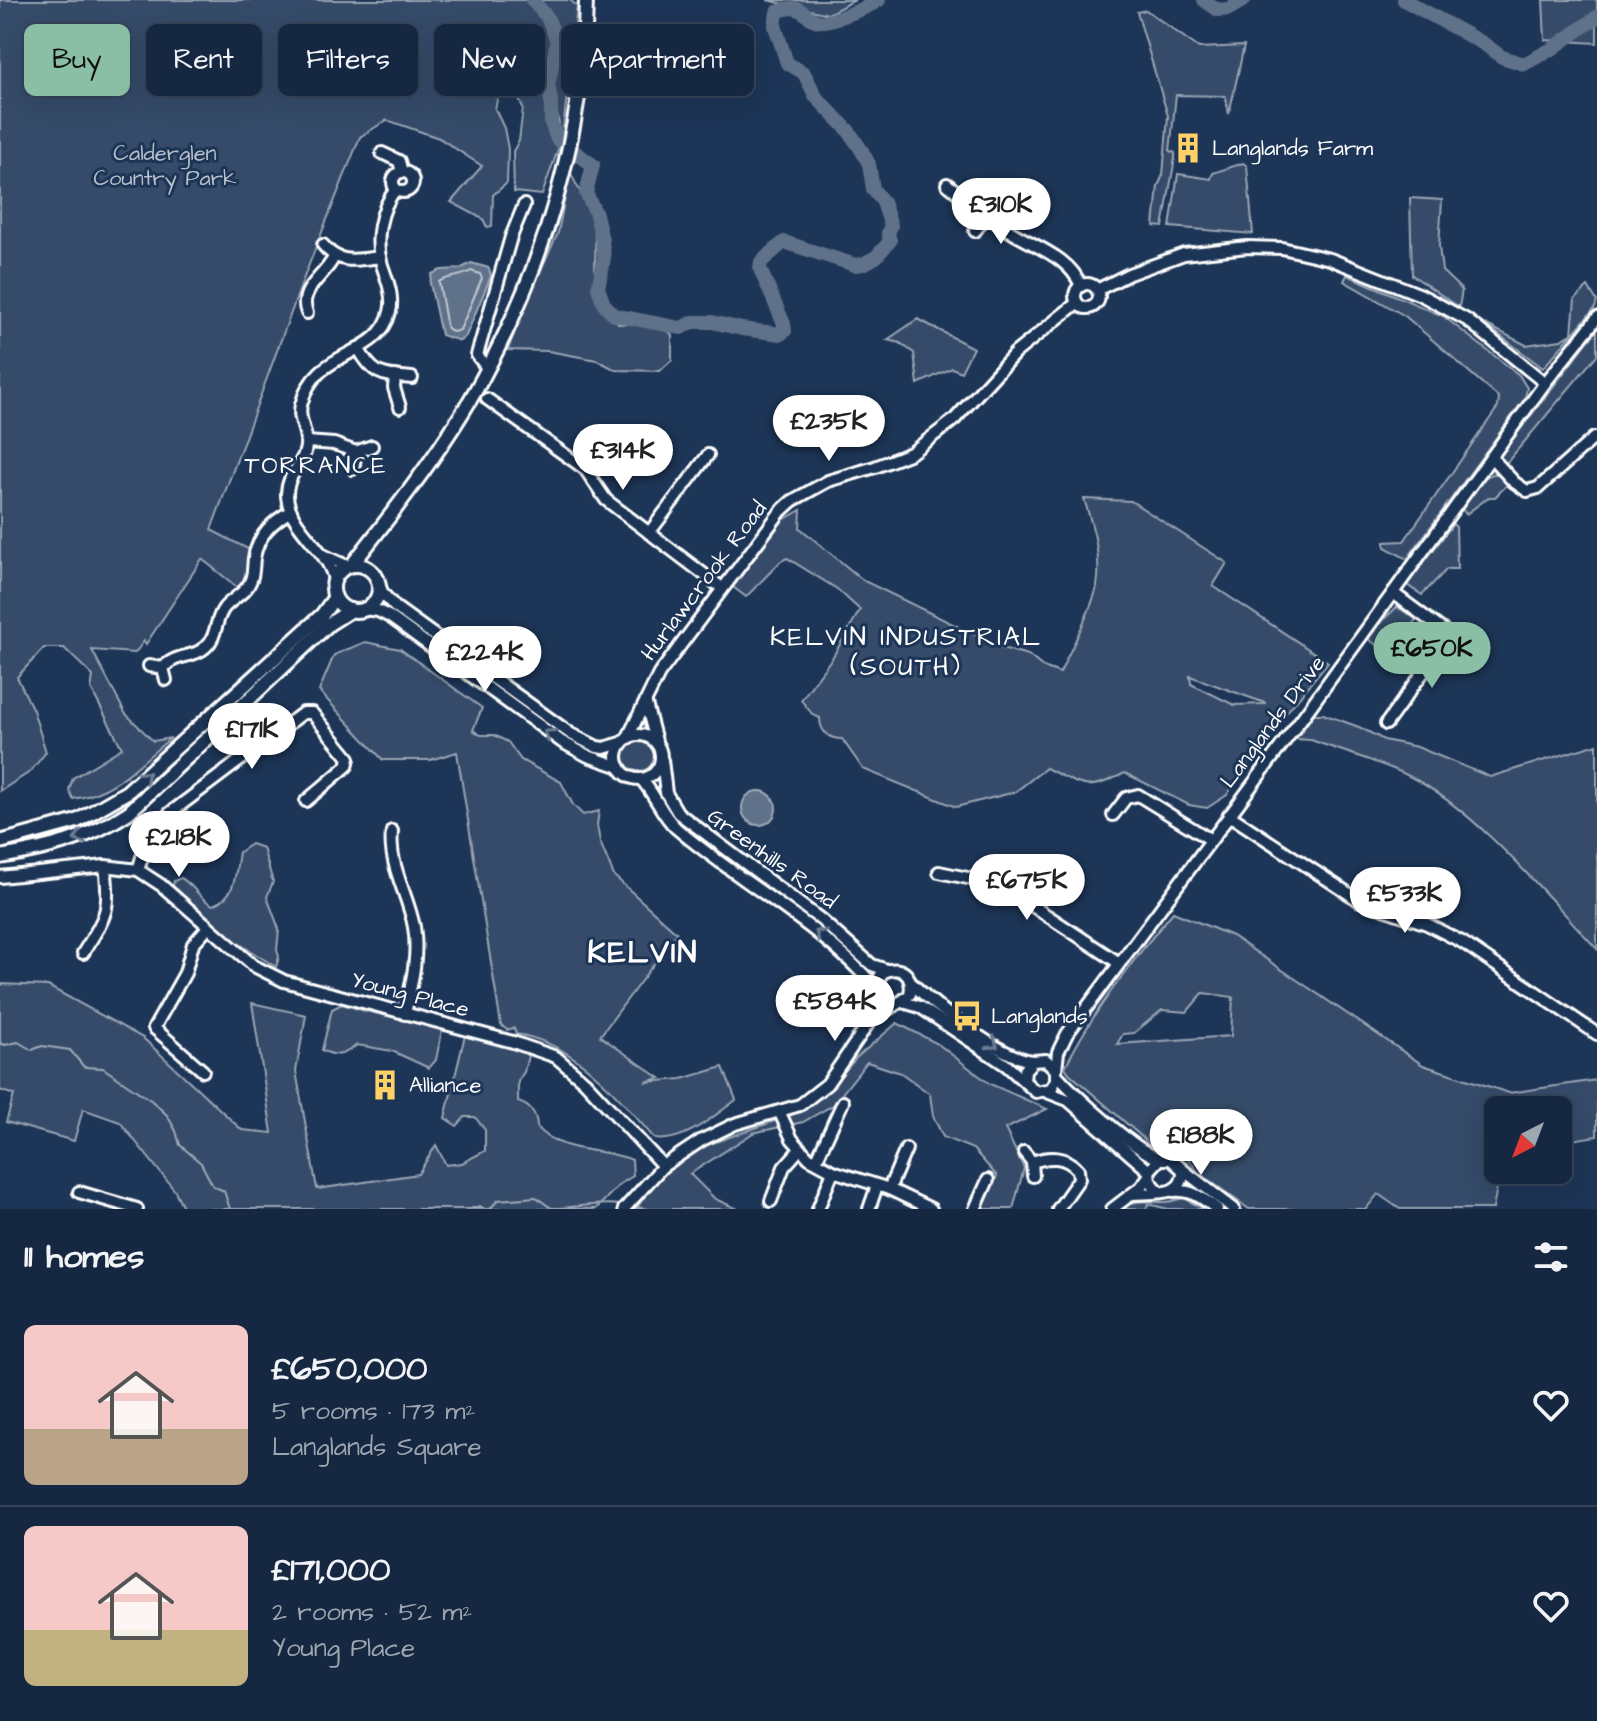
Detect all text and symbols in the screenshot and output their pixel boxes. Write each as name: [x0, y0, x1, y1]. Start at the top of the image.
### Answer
chip: Buy: [24, 24, 130, 96]
chip: Rent: [146, 24, 262, 96]
chip: Filters: [278, 24, 418, 96]
chip: New: [434, 24, 545, 96]
chip: Apartment: [561, 24, 754, 96]
building icon: Langlands Farm: [1171, 131, 1205, 165]
place label: Langlands Farm: [1212, 133, 1373, 165]
park label: Calderglen Country Park: [94, 138, 237, 195]
pin: £310K: [945, 178, 1057, 246]
text: £310K: [970, 186, 1032, 222]
pin: £235K: [773, 395, 885, 463]
text: £235K: [791, 403, 867, 439]
pin: £314K: [567, 424, 679, 492]
text: £314K: [591, 432, 655, 468]
district label: TORRANCE: [245, 449, 387, 483]
street label: Hurlawcrook Road: [634, 495, 774, 667]
district label: KELVIN INDUSTRIAL (SOUTH): [770, 619, 1042, 685]
pin: £650K: [1376, 622, 1488, 690]
pin: £224K: [429, 626, 541, 694]
text: £650K: [1392, 630, 1472, 666]
text: £224K: [446, 634, 524, 670]
street label: Langlands Drive: [1213, 649, 1334, 795]
pin: £171K: [196, 703, 308, 771]
text: £171K: [226, 711, 278, 747]
one-way arrow: [544, 728, 558, 743]
one-way arrow: [136, 771, 151, 786]
street label: Greenhills Road: [701, 801, 843, 917]
pin: £218K: [123, 811, 235, 879]
text: £218K: [147, 819, 211, 855]
one-way arrow: [73, 829, 87, 845]
pin: £675K: [971, 854, 1083, 922]
text: £675K: [987, 862, 1067, 898]
pin: £533K: [1349, 867, 1461, 935]
text: £533K: [1368, 875, 1442, 911]
one-way arrow: [815, 929, 829, 944]
district label: KELVIN: [588, 932, 698, 974]
street label: Young Place: [347, 964, 473, 1027]
pin: £584K: [779, 975, 891, 1043]
text: £584K: [794, 983, 876, 1019]
bus stop icon: Langlands: [950, 999, 984, 1033]
place label: Langlands: [991, 1001, 1088, 1033]
one-way arrow: [984, 1034, 998, 1049]
building icon: Alliance: [368, 1068, 402, 1102]
place label: Alliance: [409, 1070, 481, 1101]
north arrow: [1484, 1096, 1572, 1184]
map controls: [1484, 1096, 1572, 1184]
pin: £188K: [1145, 1109, 1257, 1177]
text: £188K: [1168, 1117, 1234, 1153]
text: 11 homes: [24, 1233, 144, 1281]
icon: filters: [1529, 1235, 1573, 1279]
text: £650,000: [272, 1345, 428, 1393]
icon: home: [88, 1357, 184, 1453]
icon: heart: [1529, 1383, 1573, 1427]
text: 5 rooms · 173 m²: [272, 1393, 475, 1429]
text: Langlands Square: [272, 1429, 482, 1465]
text: £171,000: [272, 1546, 390, 1594]
icon: home: [88, 1558, 184, 1654]
icon: heart: [1529, 1584, 1573, 1628]
text: 2 rooms · 52 m²: [272, 1594, 472, 1630]
text: Young Place: [272, 1630, 415, 1666]

